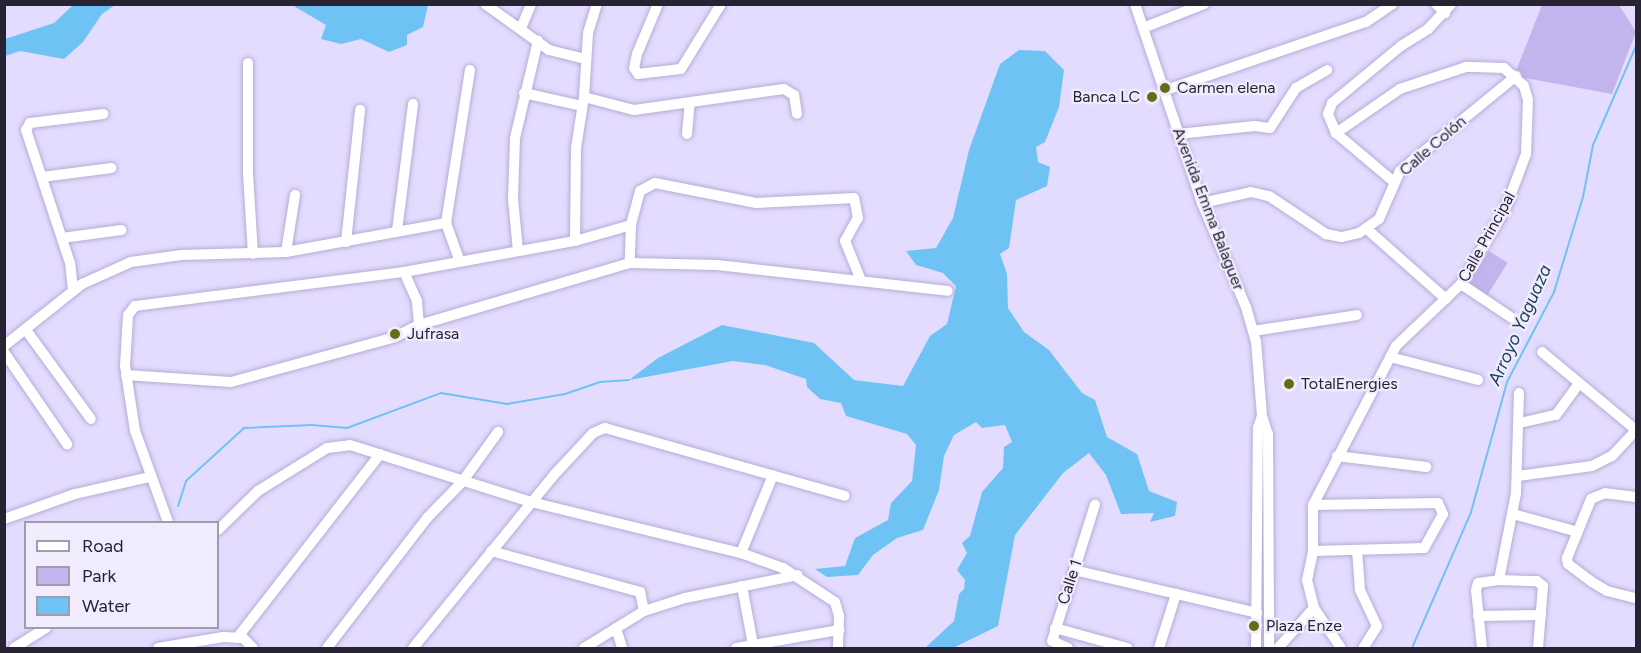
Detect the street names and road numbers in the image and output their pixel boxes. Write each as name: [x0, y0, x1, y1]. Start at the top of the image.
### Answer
street label: Calle Colón: [1396, 112, 1470, 180]
street label: Avenida Emma Balaguer: [1168, 125, 1248, 293]
street label: Calle Principal: [1454, 189, 1520, 285]
street label: Calle 1: [1054, 557, 1086, 607]

